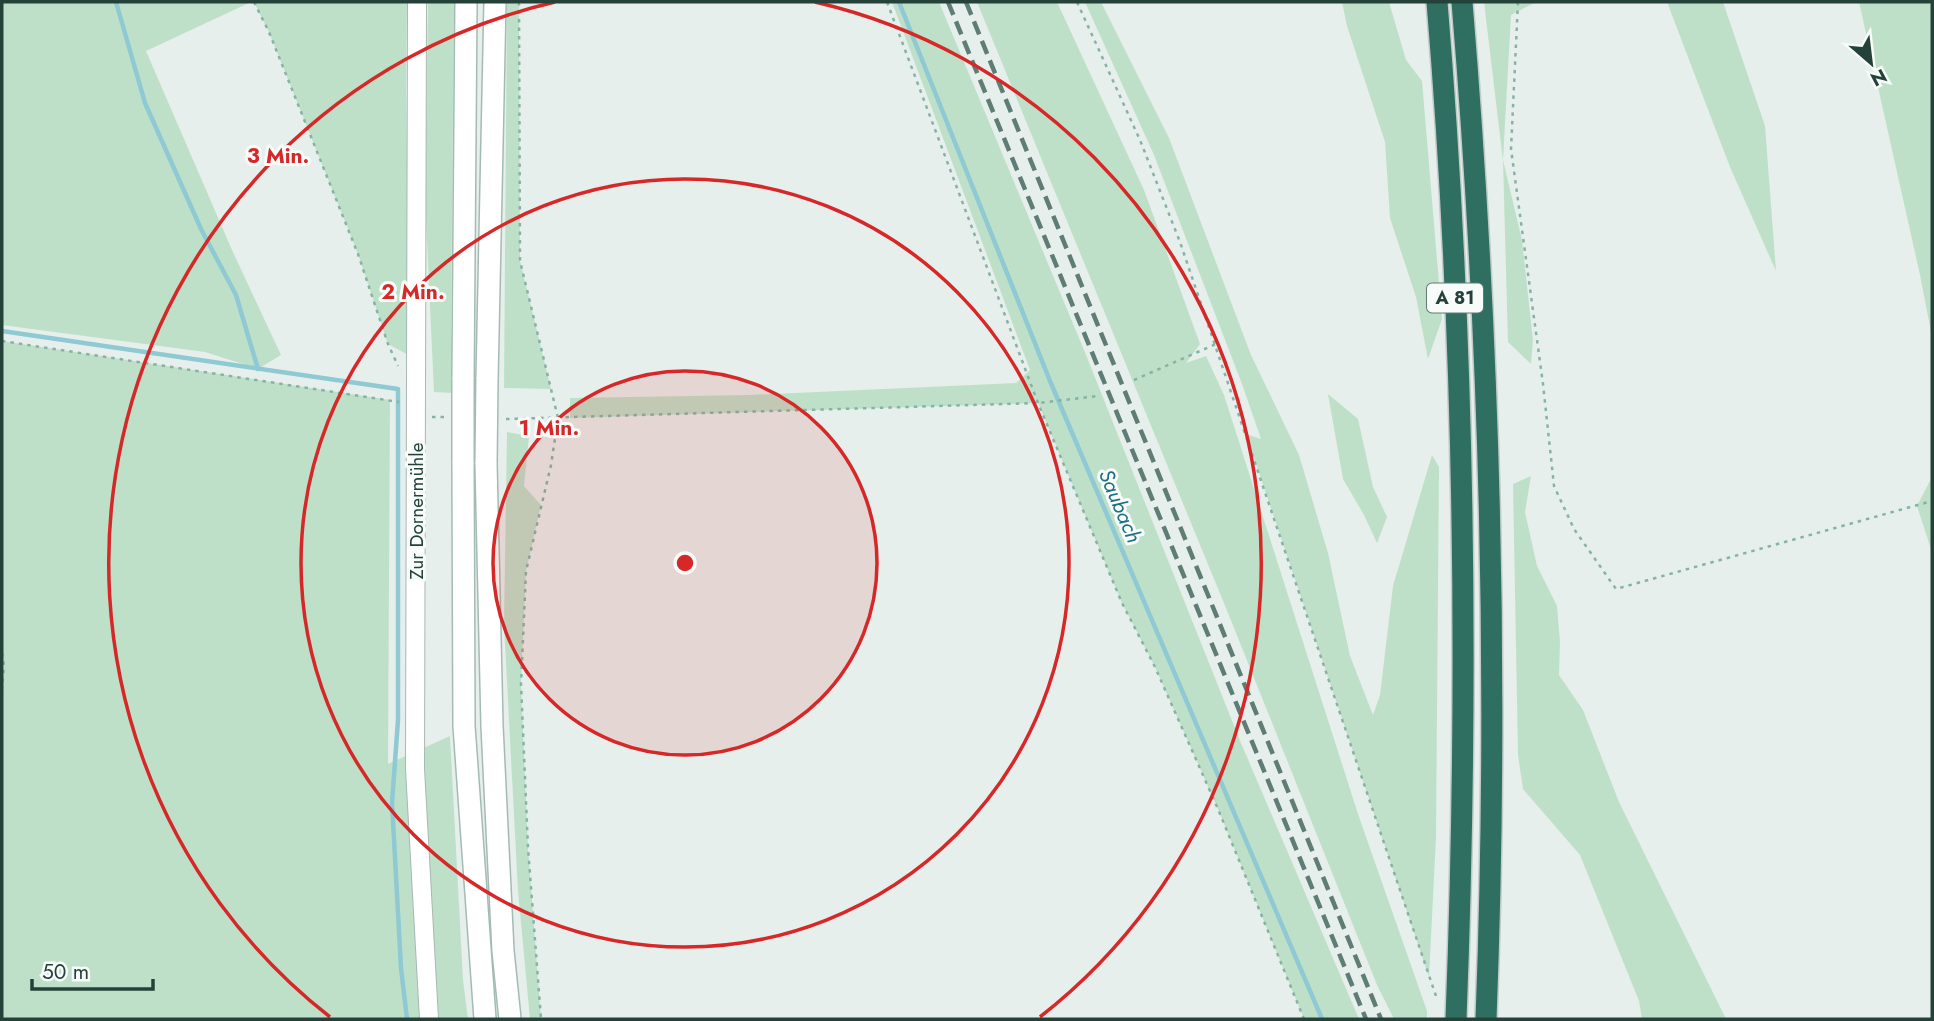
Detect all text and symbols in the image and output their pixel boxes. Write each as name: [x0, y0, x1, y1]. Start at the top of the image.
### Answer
north arrow: [1836, 28, 1906, 98]
text: N: [1866, 62, 1892, 93]
text: 3 Min.: [247, 141, 309, 171]
text: 2 Min.: [381, 277, 445, 307]
road number: A 81: [1427, 284, 1483, 312]
text: 1 Min.: [519, 413, 579, 443]
street label: Zur Dornermühle: [403, 442, 430, 580]
water label: Saubach: [1091, 465, 1149, 547]
centre of rings: [673, 551, 697, 575]
scale bar: [32, 948, 152, 992]
text: 50 m: [42, 957, 89, 987]

